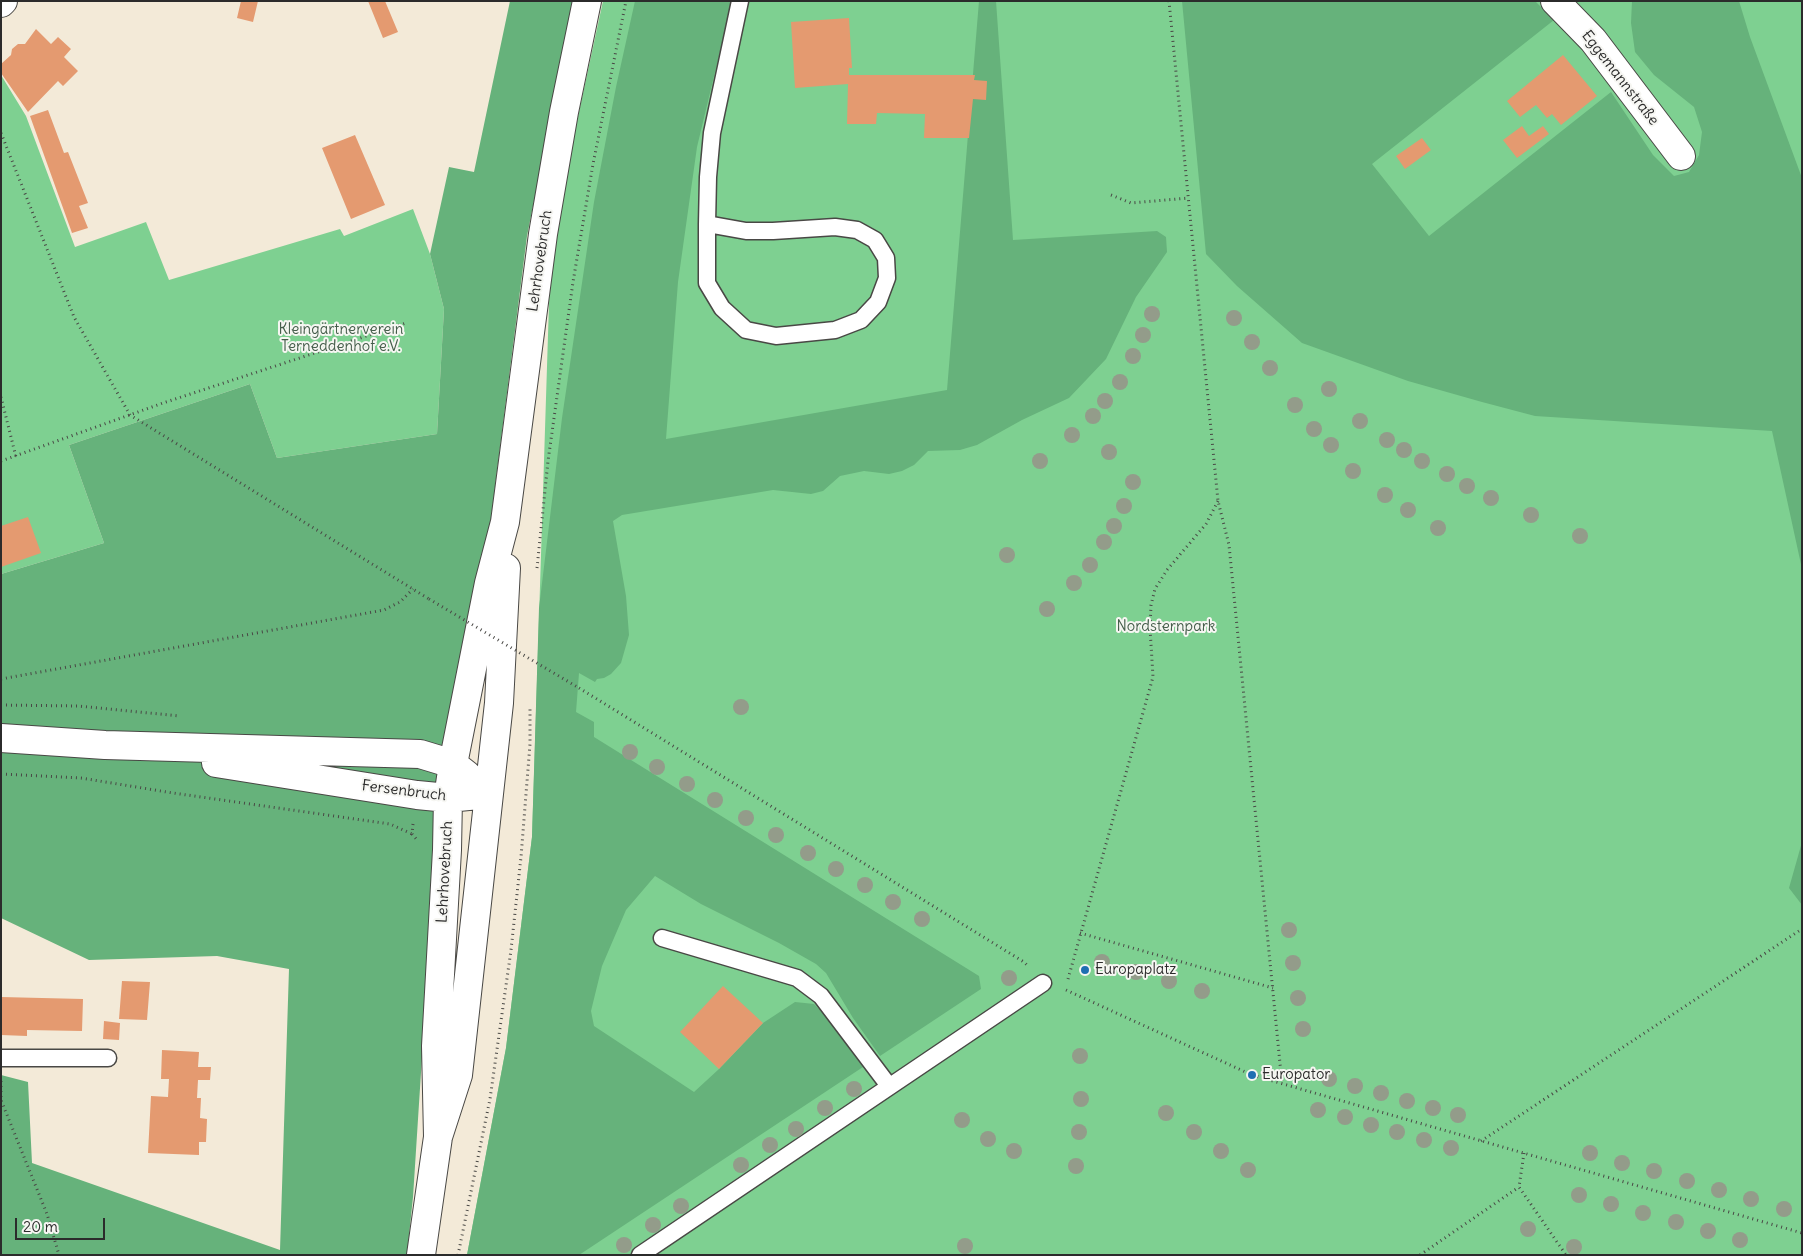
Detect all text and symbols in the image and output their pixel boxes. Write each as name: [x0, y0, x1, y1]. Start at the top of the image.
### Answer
street label: Eggemannstraße: [1577, 27, 1663, 129]
street label: Lehrhovebruch: [524, 209, 556, 313]
park label: Kleingärtnerverein Terneddenhof e.V.: [279, 321, 403, 356]
park label: Nordsternpark: [1117, 618, 1215, 636]
street label: Fersenbruch: [361, 777, 447, 805]
street label: Lehrhovebruch: [433, 820, 457, 924]
place label: Europaplatz: [1095, 961, 1177, 979]
marker: Europaplatz: [1079, 964, 1091, 976]
place label: Europator: [1262, 1066, 1330, 1084]
marker: Europator: [1246, 1069, 1258, 1081]
scale bar: [18, 1208, 108, 1240]
text: 20 m: [23, 1217, 58, 1236]

